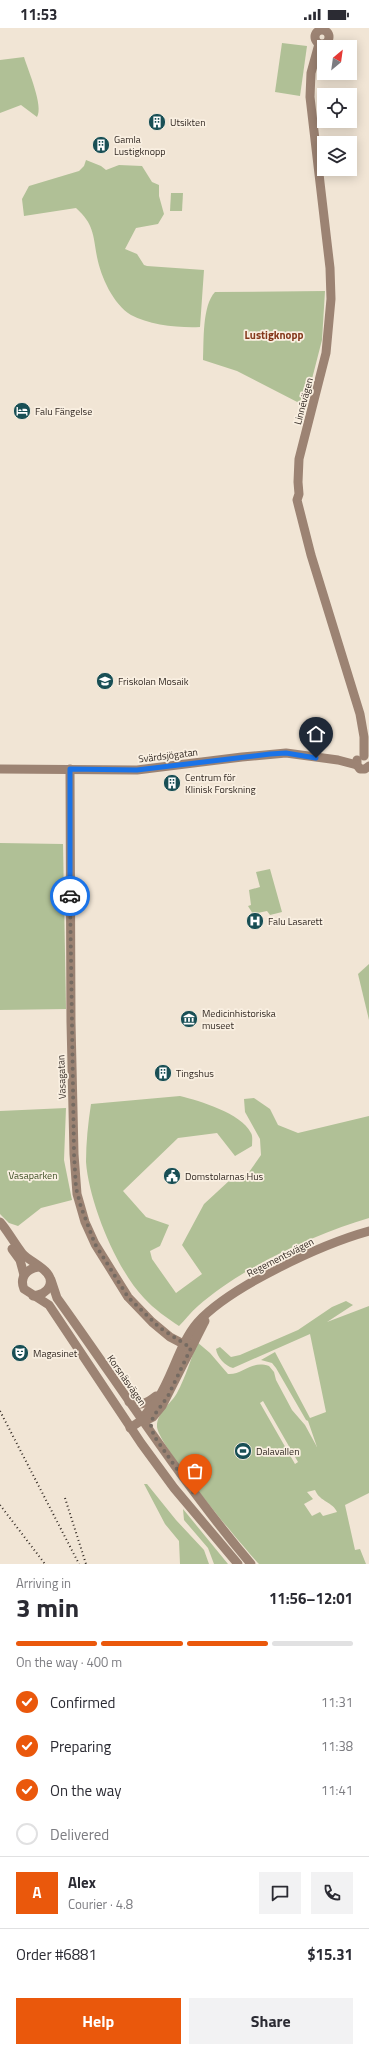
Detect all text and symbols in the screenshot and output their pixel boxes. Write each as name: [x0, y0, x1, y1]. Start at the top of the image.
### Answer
text: 11:53: [20, 3, 57, 26]
north arrow: [317, 40, 357, 80]
map controls: [317, 40, 357, 176]
button: locate: [317, 88, 357, 128]
building icon: Utsikten: [147, 112, 167, 132]
place label: Utsikten: [170, 115, 206, 130]
place label: Gamla Lustigknopp: [114, 132, 166, 159]
building icon: Gamla Lustigknopp: [91, 135, 111, 155]
button: layers: [317, 136, 357, 176]
district label: Lustigknopp: [245, 327, 303, 343]
street label: Linnévägen: [290, 376, 317, 426]
hotel icon: Falu Fängelse: [12, 401, 32, 421]
place label: Falu Fängelse: [35, 404, 92, 419]
school or university icon: Friskolan Mosaik: [95, 671, 115, 691]
place label: Friskolan Mosaik: [118, 674, 189, 689]
pin: [299, 717, 333, 758]
icon: home: [305, 723, 327, 745]
street label: Svärdsjögatan: [137, 744, 199, 767]
place label: Centrum för Klinisk Forskning: [185, 770, 256, 797]
building icon: Centrum för Klinisk Forskning: [162, 773, 182, 793]
courier: [50, 876, 90, 916]
icon: car: [59, 885, 81, 907]
hospital icon: Falu Lasarett: [245, 911, 265, 931]
place label: Falu Lasarett: [268, 914, 323, 929]
place label: Medicinhistoriska museet: [202, 1006, 276, 1033]
museum icon: Medicinhistoriska museet: [179, 1009, 199, 1029]
street label: Vasagatan: [53, 1055, 70, 1099]
building icon: Tingshus: [153, 1063, 173, 1083]
place label: Tingshus: [176, 1066, 214, 1081]
public building icon: Domstolarnas Hus: [162, 1166, 182, 1186]
park label: Vasaparken: [8, 1168, 58, 1183]
place label: Domstolarnas Hus: [185, 1169, 264, 1184]
street label: Regementsvägen: [244, 1234, 316, 1281]
theatre icon: Magasinet: [10, 1343, 30, 1363]
place label: Magasinet: [33, 1346, 78, 1361]
street label: Korsnäsvägen: [103, 1352, 150, 1409]
sports icon: Dalavallen: [233, 1441, 253, 1461]
place label: Dalavallen: [256, 1444, 300, 1459]
pin: [178, 1454, 212, 1495]
icon: bag: [184, 1460, 206, 1482]
text: Arriving in: [16, 1573, 71, 1593]
text: 11:56–12:01: [269, 1587, 353, 1610]
text: 3 min: [16, 1588, 79, 1627]
text: On the way · 400 m: [16, 1652, 122, 1672]
icon: check: [16, 1691, 38, 1713]
text: Confirmed: [50, 1691, 115, 1714]
text: 11:31: [321, 1692, 353, 1712]
icon: check: [16, 1735, 38, 1757]
text: Preparing: [50, 1735, 111, 1758]
text: 11:38: [321, 1736, 353, 1756]
icon: check: [16, 1779, 38, 1801]
text: On the way: [50, 1779, 122, 1802]
text: 11:41: [321, 1780, 353, 1800]
text: Delivered: [50, 1823, 109, 1846]
text: Alex: [68, 1871, 96, 1894]
button: chat: [259, 1872, 301, 1914]
button: phone: [311, 1872, 353, 1914]
text: A: [32, 1881, 42, 1904]
text: Courier · 4.8: [68, 1894, 133, 1914]
text: Order #6881: [16, 1943, 97, 1966]
text: $15.31: [307, 1943, 353, 1966]
button: Help: [16, 1998, 181, 2044]
button: Share: [189, 1998, 353, 2044]

